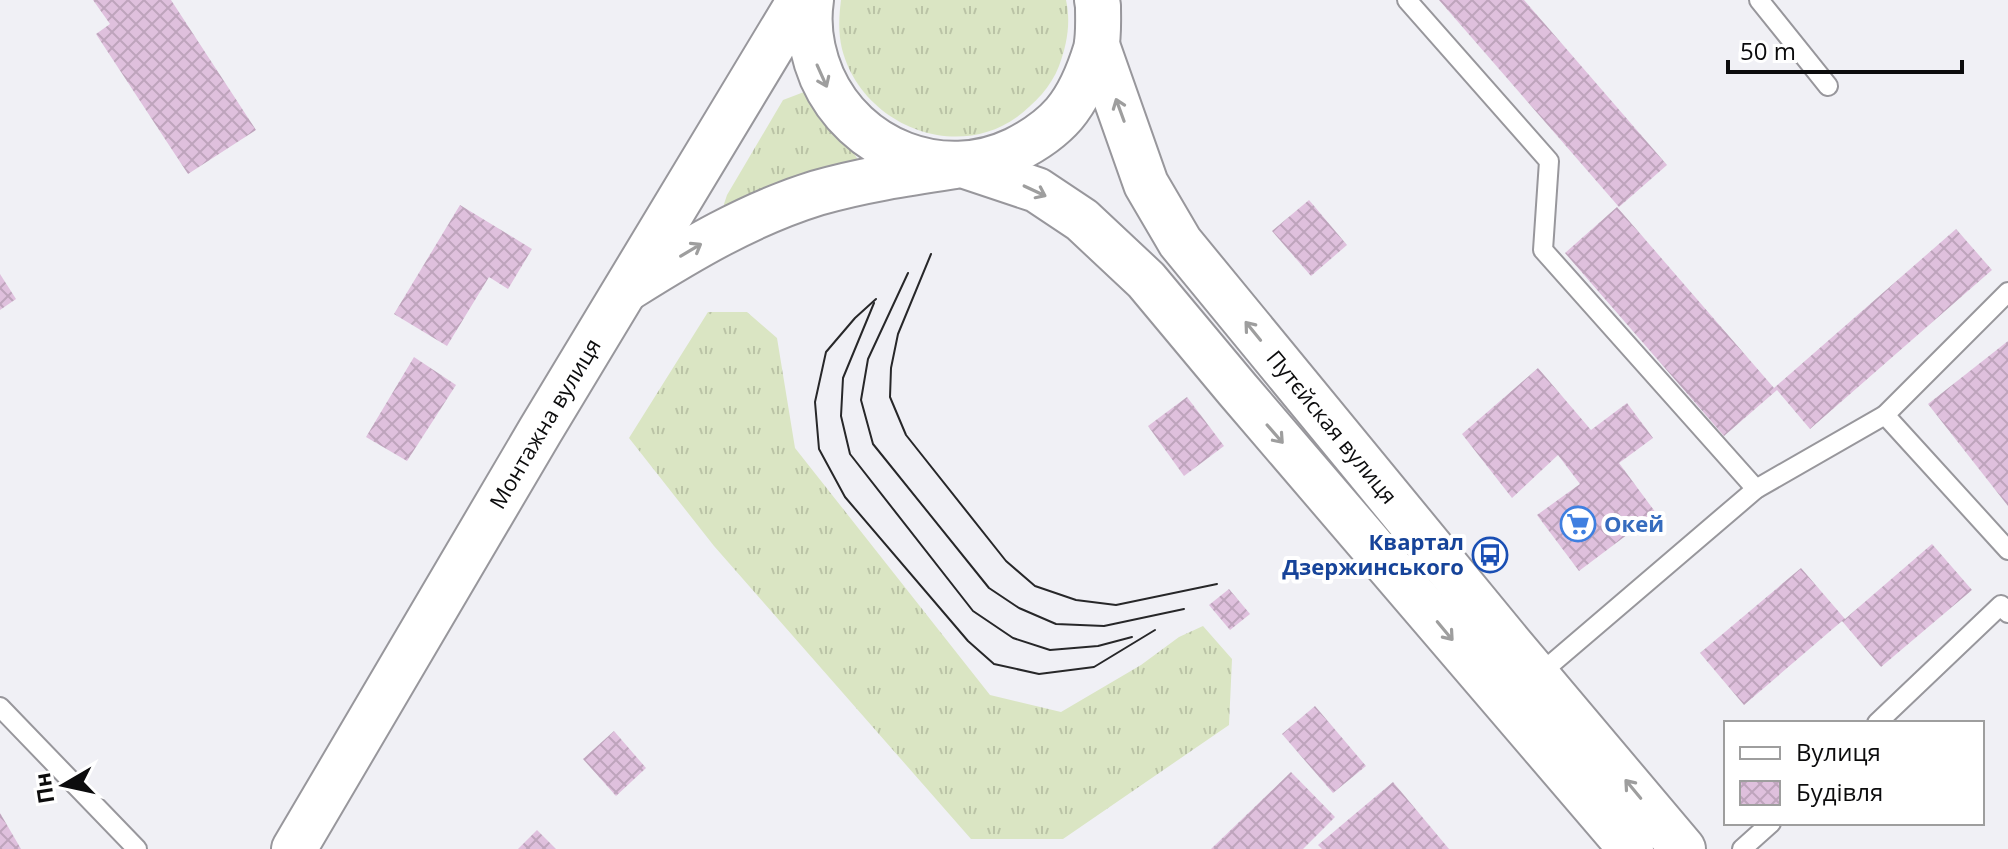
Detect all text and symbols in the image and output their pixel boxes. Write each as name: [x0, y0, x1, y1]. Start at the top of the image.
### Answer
scale bar: [1728, 24, 1962, 74]
text: 50 m: [1740, 34, 1796, 67]
one-way arrow: [815, 63, 830, 88]
one-way arrow: [1112, 98, 1126, 123]
one-way arrow: [1023, 184, 1047, 199]
one-way arrow: [679, 241, 702, 257]
one-way arrow: [1244, 320, 1262, 341]
street label: Монтажна вулиця: [482, 332, 607, 514]
street label: Путєйская вулиця: [1261, 343, 1405, 510]
one-way arrow: [1266, 423, 1284, 443]
supermarket icon: Окей: [1559, 505, 1597, 543]
place label: Окей: [1604, 508, 1664, 538]
place label: Квартал Дзержинського: [1282, 526, 1464, 581]
bus stop icon: Квартал Дзержинського: [1471, 536, 1509, 574]
one-way arrow: [1436, 620, 1454, 640]
legend: [1724, 721, 1984, 825]
text: Вулиця: [1796, 735, 1881, 768]
north arrow: [24, 745, 104, 825]
text: Пн: [26, 771, 60, 806]
text: Будівля: [1796, 775, 1883, 808]
one-way arrow: [1624, 780, 1642, 800]

